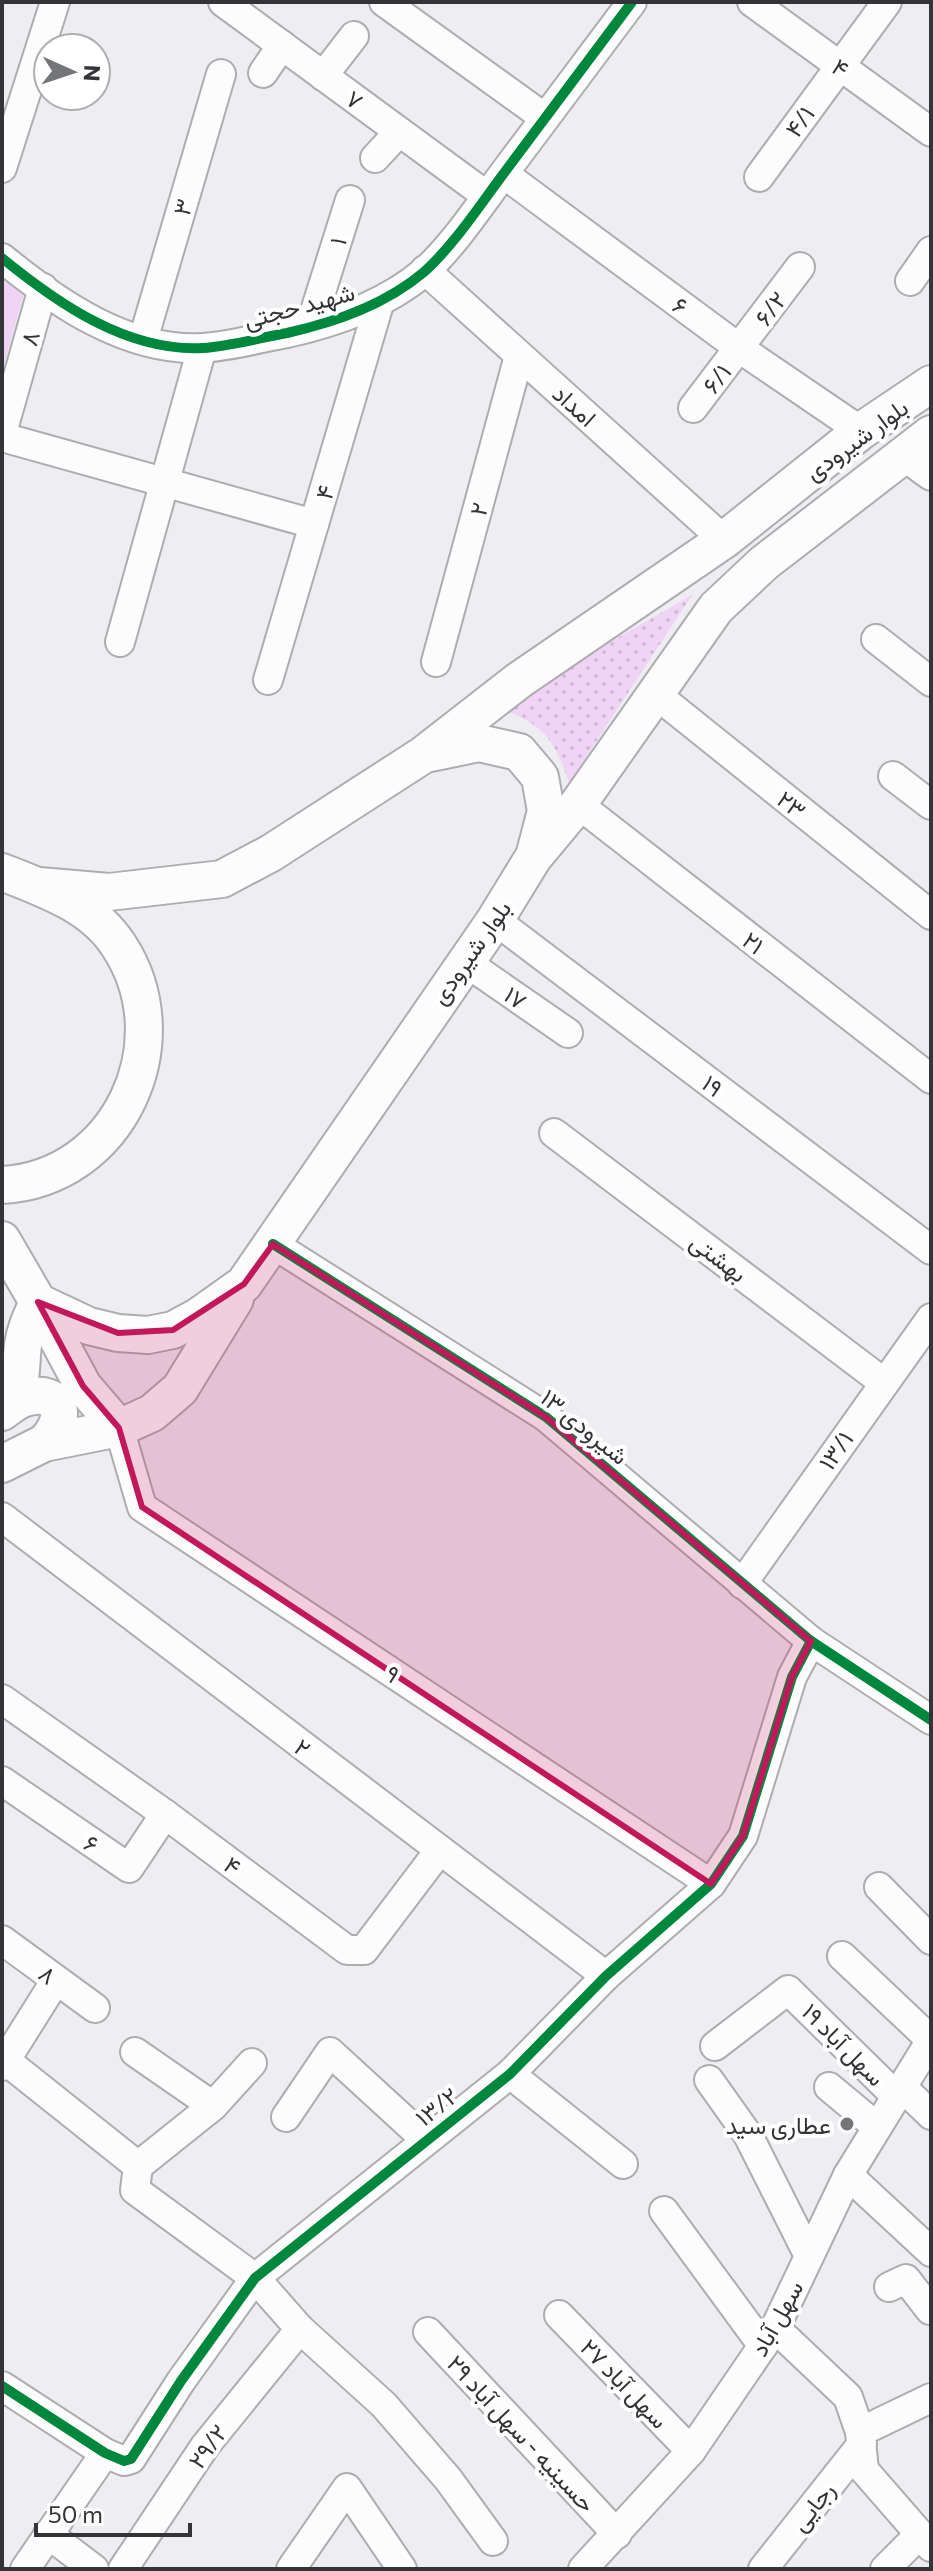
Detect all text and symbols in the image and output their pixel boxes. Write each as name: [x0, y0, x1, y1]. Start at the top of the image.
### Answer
north arrow: [32, 32, 112, 112]
street label: ۴: [827, 51, 855, 83]
text: N: [79, 64, 106, 82]
street label: ۷: [341, 83, 369, 115]
street label: ۴/۱: [778, 100, 820, 142]
street label: ۳: [166, 195, 198, 219]
street label: ۱: [322, 233, 352, 249]
street label: شهید حجتی: [240, 276, 358, 336]
street label: ۶/۲: [748, 285, 792, 331]
street label: ۶: [668, 290, 694, 320]
street label: ۸: [13, 327, 45, 349]
street label: ۶/۱: [696, 358, 736, 398]
street label: امداد: [547, 378, 603, 432]
street label: بلوار شیرودی: [799, 392, 914, 488]
street label: ۴: [308, 481, 340, 503]
street label: ۲: [462, 499, 494, 519]
street label: ۲۳: [772, 784, 812, 824]
street label: بلوار شیرودی: [424, 894, 518, 1011]
street label: ۲۱: [737, 925, 771, 959]
street label: ۱۷: [499, 979, 533, 1015]
street label: ۱۹: [697, 1068, 729, 1102]
street label: بهشتی: [684, 1226, 753, 1289]
street label: شیرودی ۱۳: [534, 1382, 634, 1471]
street label: ۱۳/۱: [812, 1425, 858, 1475]
street label: ۹: [380, 1658, 406, 1688]
street label: ۲: [289, 1732, 317, 1762]
street label: ۶: [79, 1828, 105, 1858]
street label: ۴: [219, 1849, 247, 1881]
street label: ۸: [34, 1958, 62, 1990]
street label: سهل آباد ۱۹: [795, 1997, 891, 2093]
street label: ۱۳/۲: [409, 2080, 463, 2132]
place label: عطاری سید: [726, 2110, 831, 2141]
marker: عطاری سید: [838, 2115, 856, 2133]
street label: سهل آباد: [743, 2275, 810, 2362]
street label: سهل آباد ۲۷: [574, 2332, 675, 2435]
street label: حسینیه - سهل آباد ۲۹: [440, 2348, 602, 2519]
street label: ۲۹/۲: [181, 2418, 233, 2474]
street label: رجایی: [784, 2475, 842, 2538]
scale bar: [36, 2487, 190, 2537]
text: 50 m: [48, 2499, 103, 2528]

